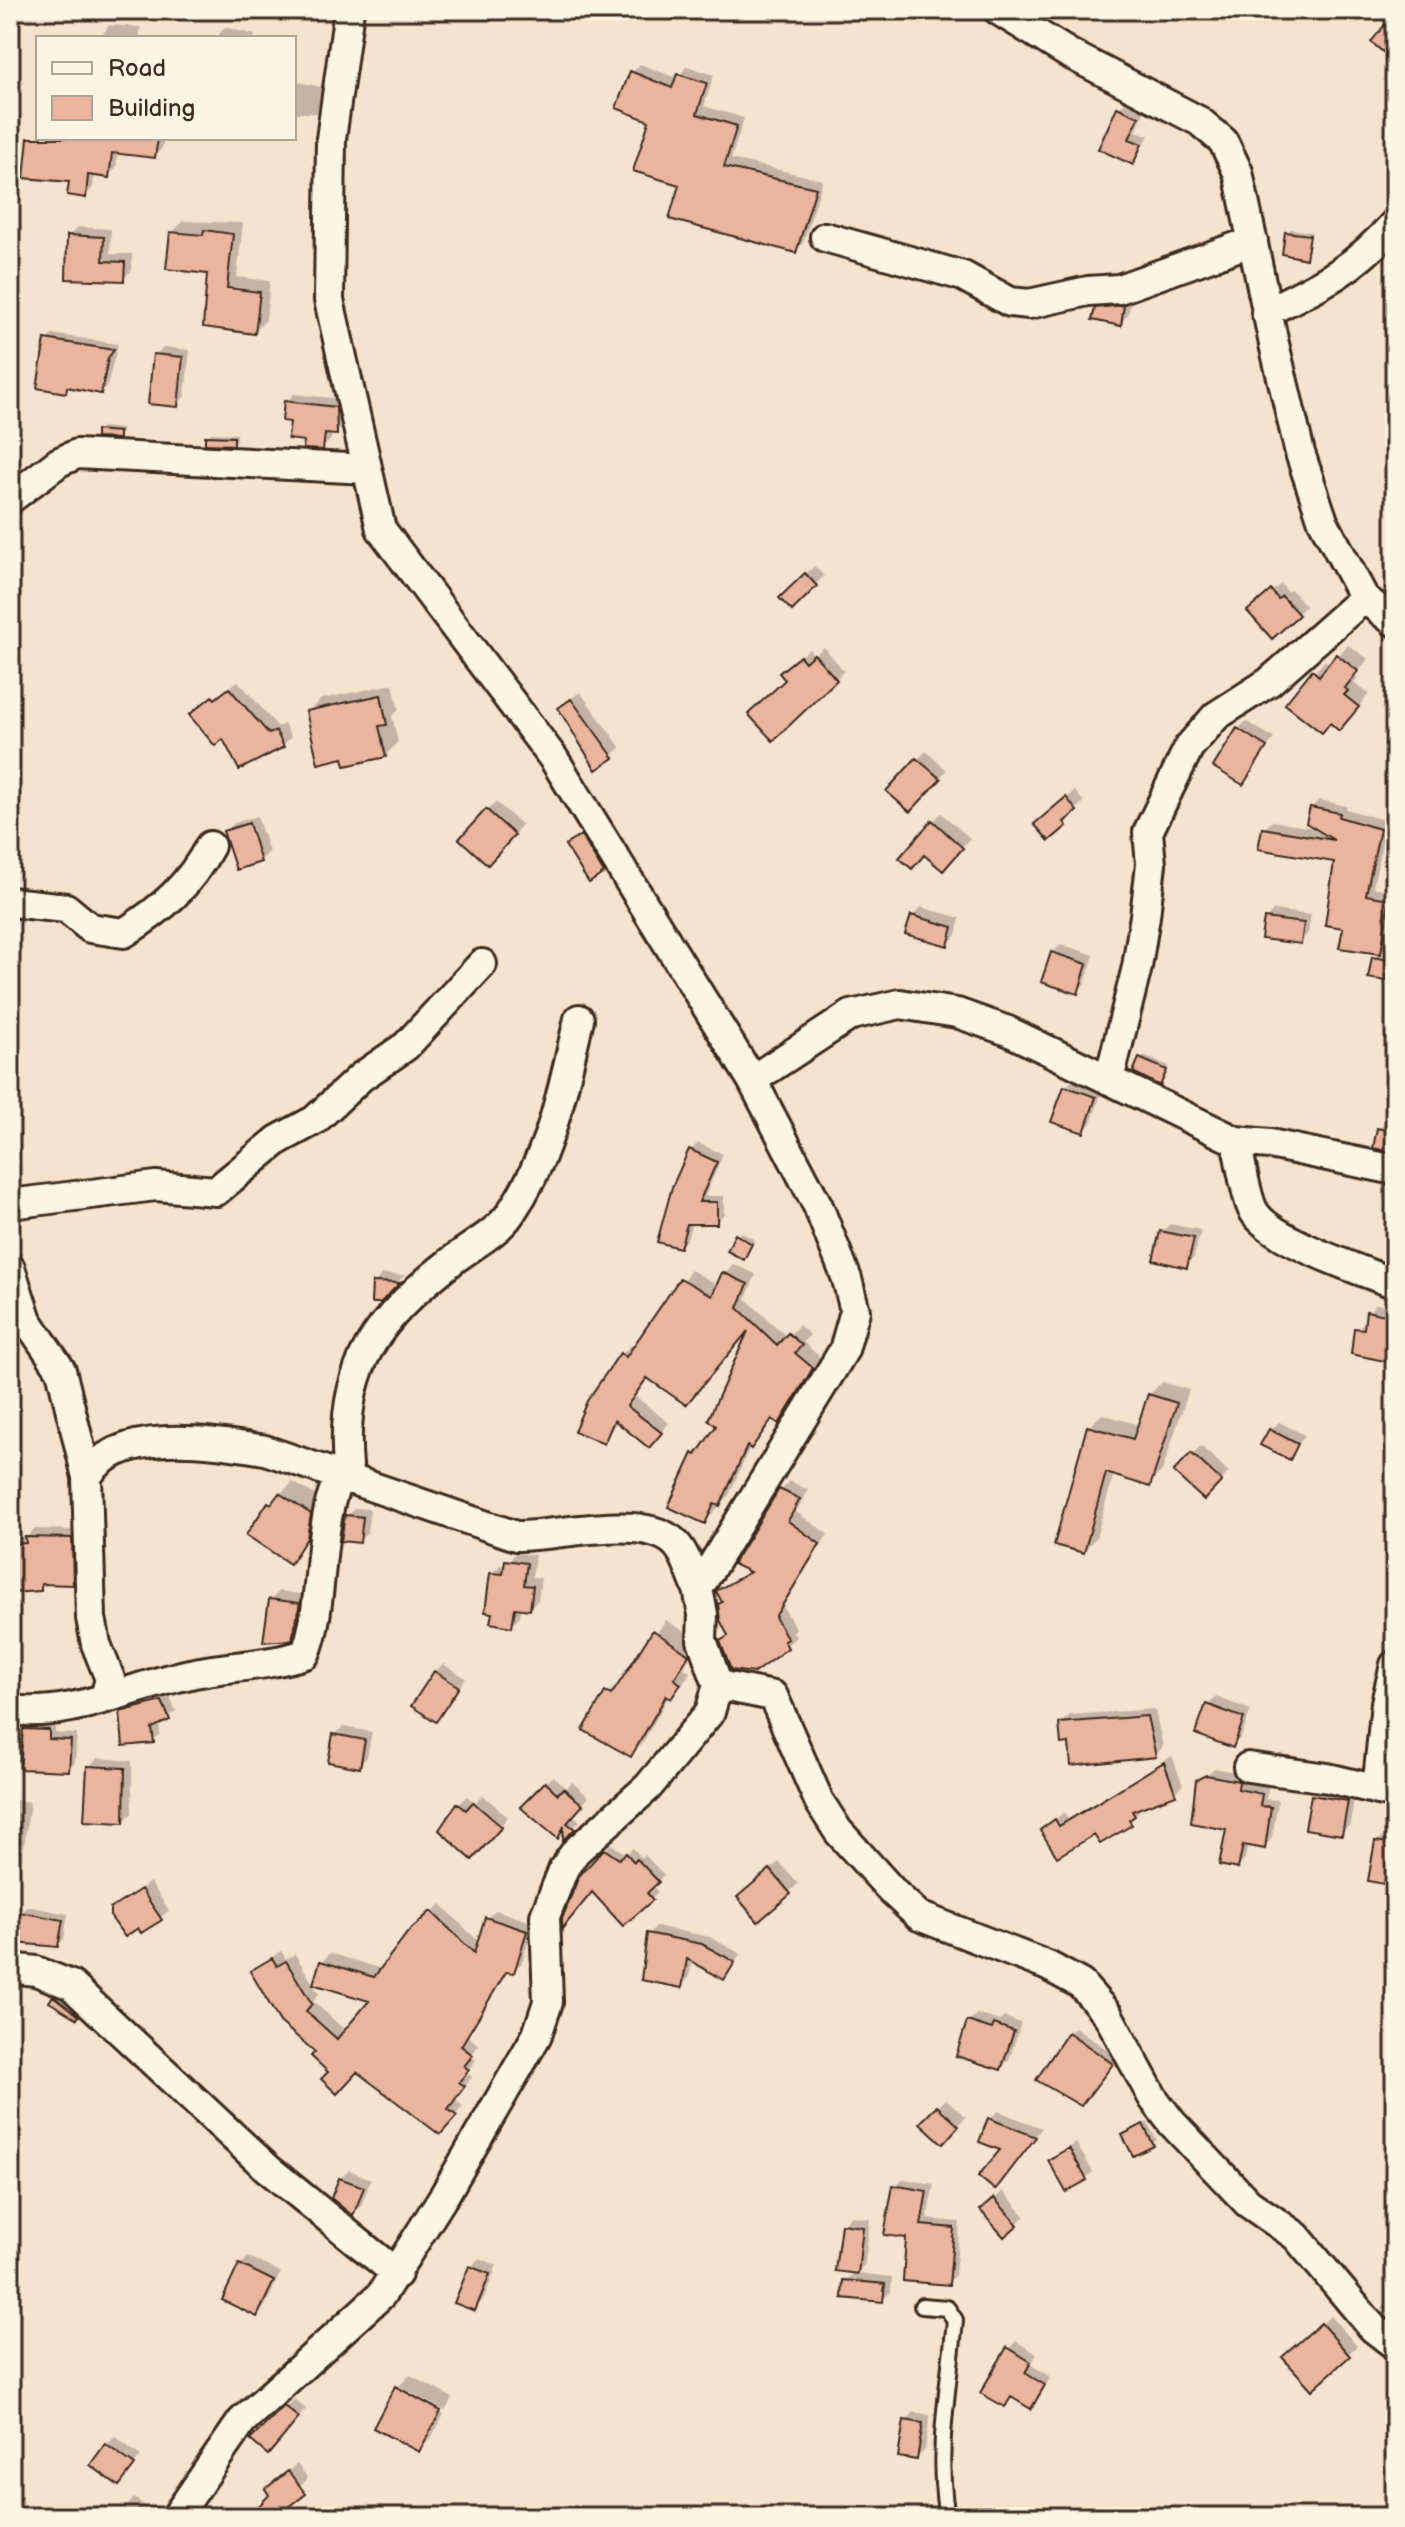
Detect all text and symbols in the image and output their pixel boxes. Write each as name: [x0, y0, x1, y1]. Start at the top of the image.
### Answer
legend: [36, 36, 296, 140]
text: Road: [108, 54, 166, 83]
text: Building: [108, 94, 195, 123]

